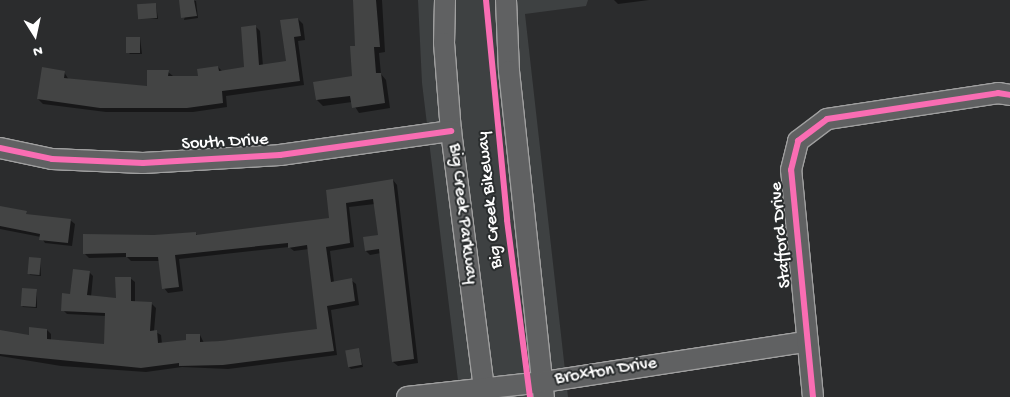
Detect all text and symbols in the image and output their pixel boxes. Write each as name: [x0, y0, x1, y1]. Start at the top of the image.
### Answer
north arrow: [10, 10, 60, 60]
text: N: [32, 41, 44, 59]
street label: South Drive: [181, 130, 269, 156]
street label: Big Creek Bikeway: [473, 130, 509, 270]
street label: Big Creek Parkway: [443, 142, 481, 286]
street label: Stafford Drive: [767, 181, 797, 289]
street label: Broxton Drive: [553, 353, 659, 391]

